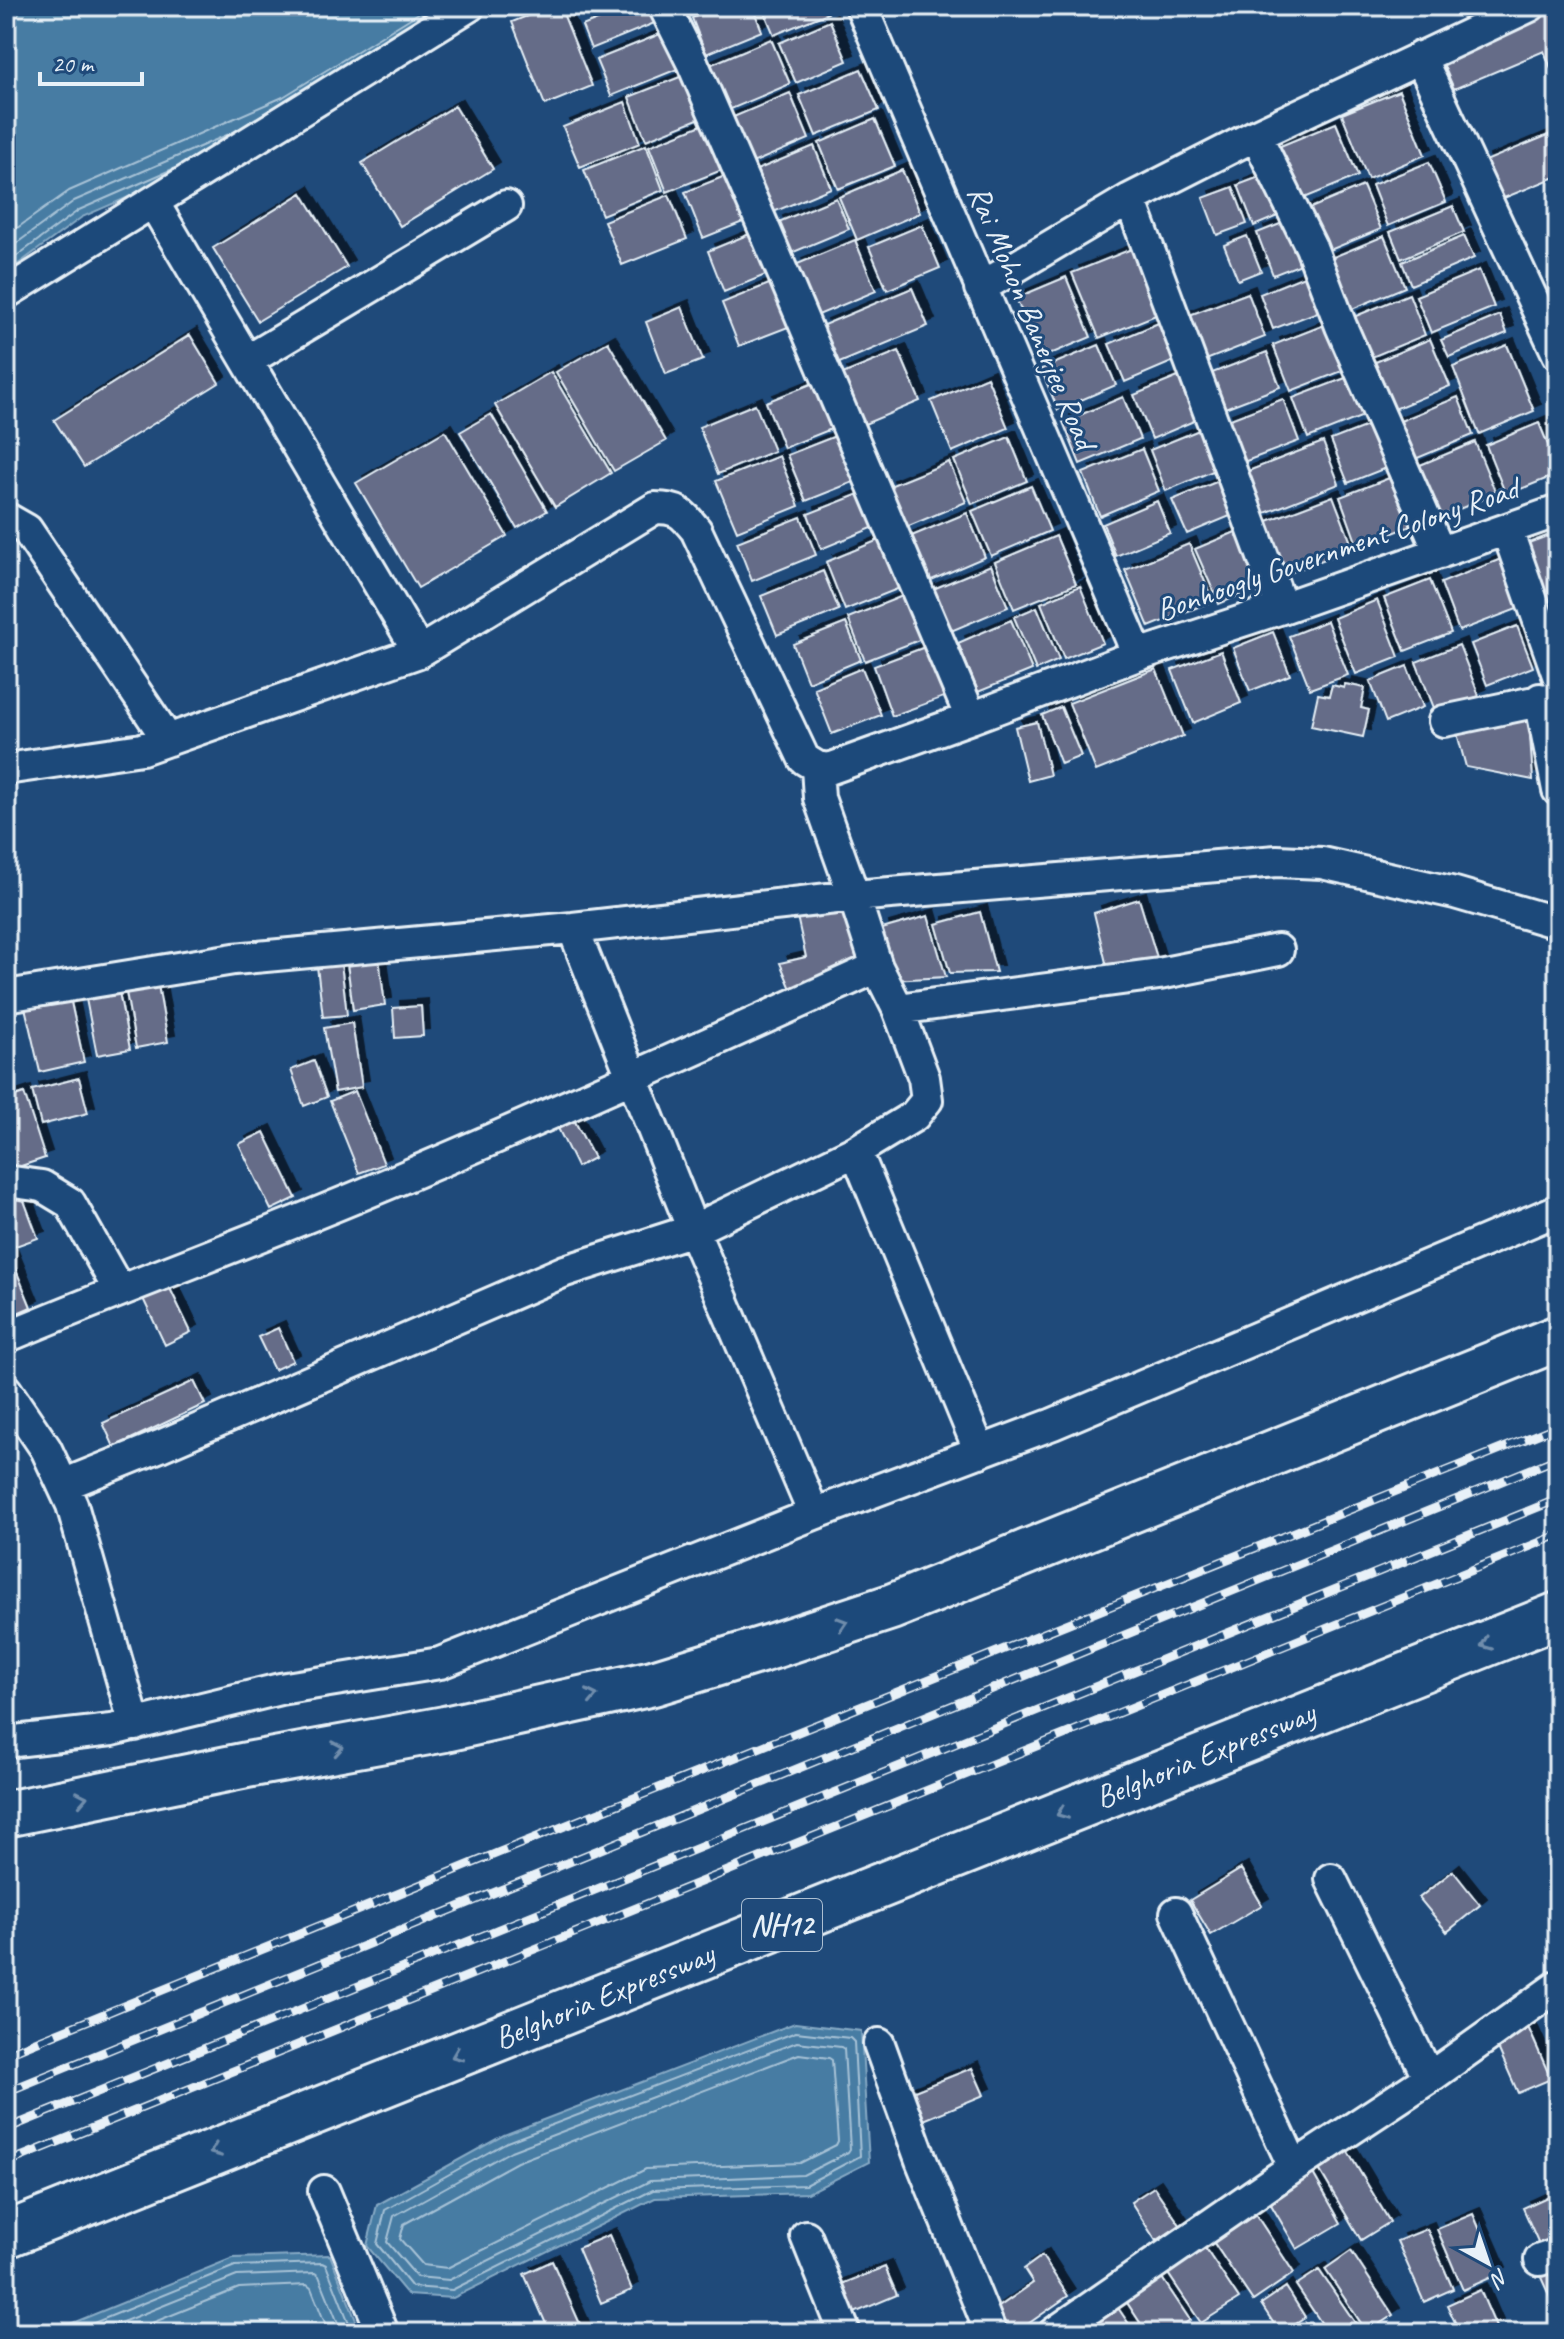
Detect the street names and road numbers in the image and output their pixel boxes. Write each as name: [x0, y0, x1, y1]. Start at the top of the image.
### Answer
street label: Rai Mohon Banerjee Road: [958, 179, 1108, 459]
street label: Bonhoogly Government Colony Road: [1150, 466, 1528, 630]
street label: Belghoria Expressway: [1089, 1691, 1323, 1818]
road number: NH12: [742, 1899, 822, 1951]
street label: Belghoria Expressway: [488, 1932, 722, 2059]

